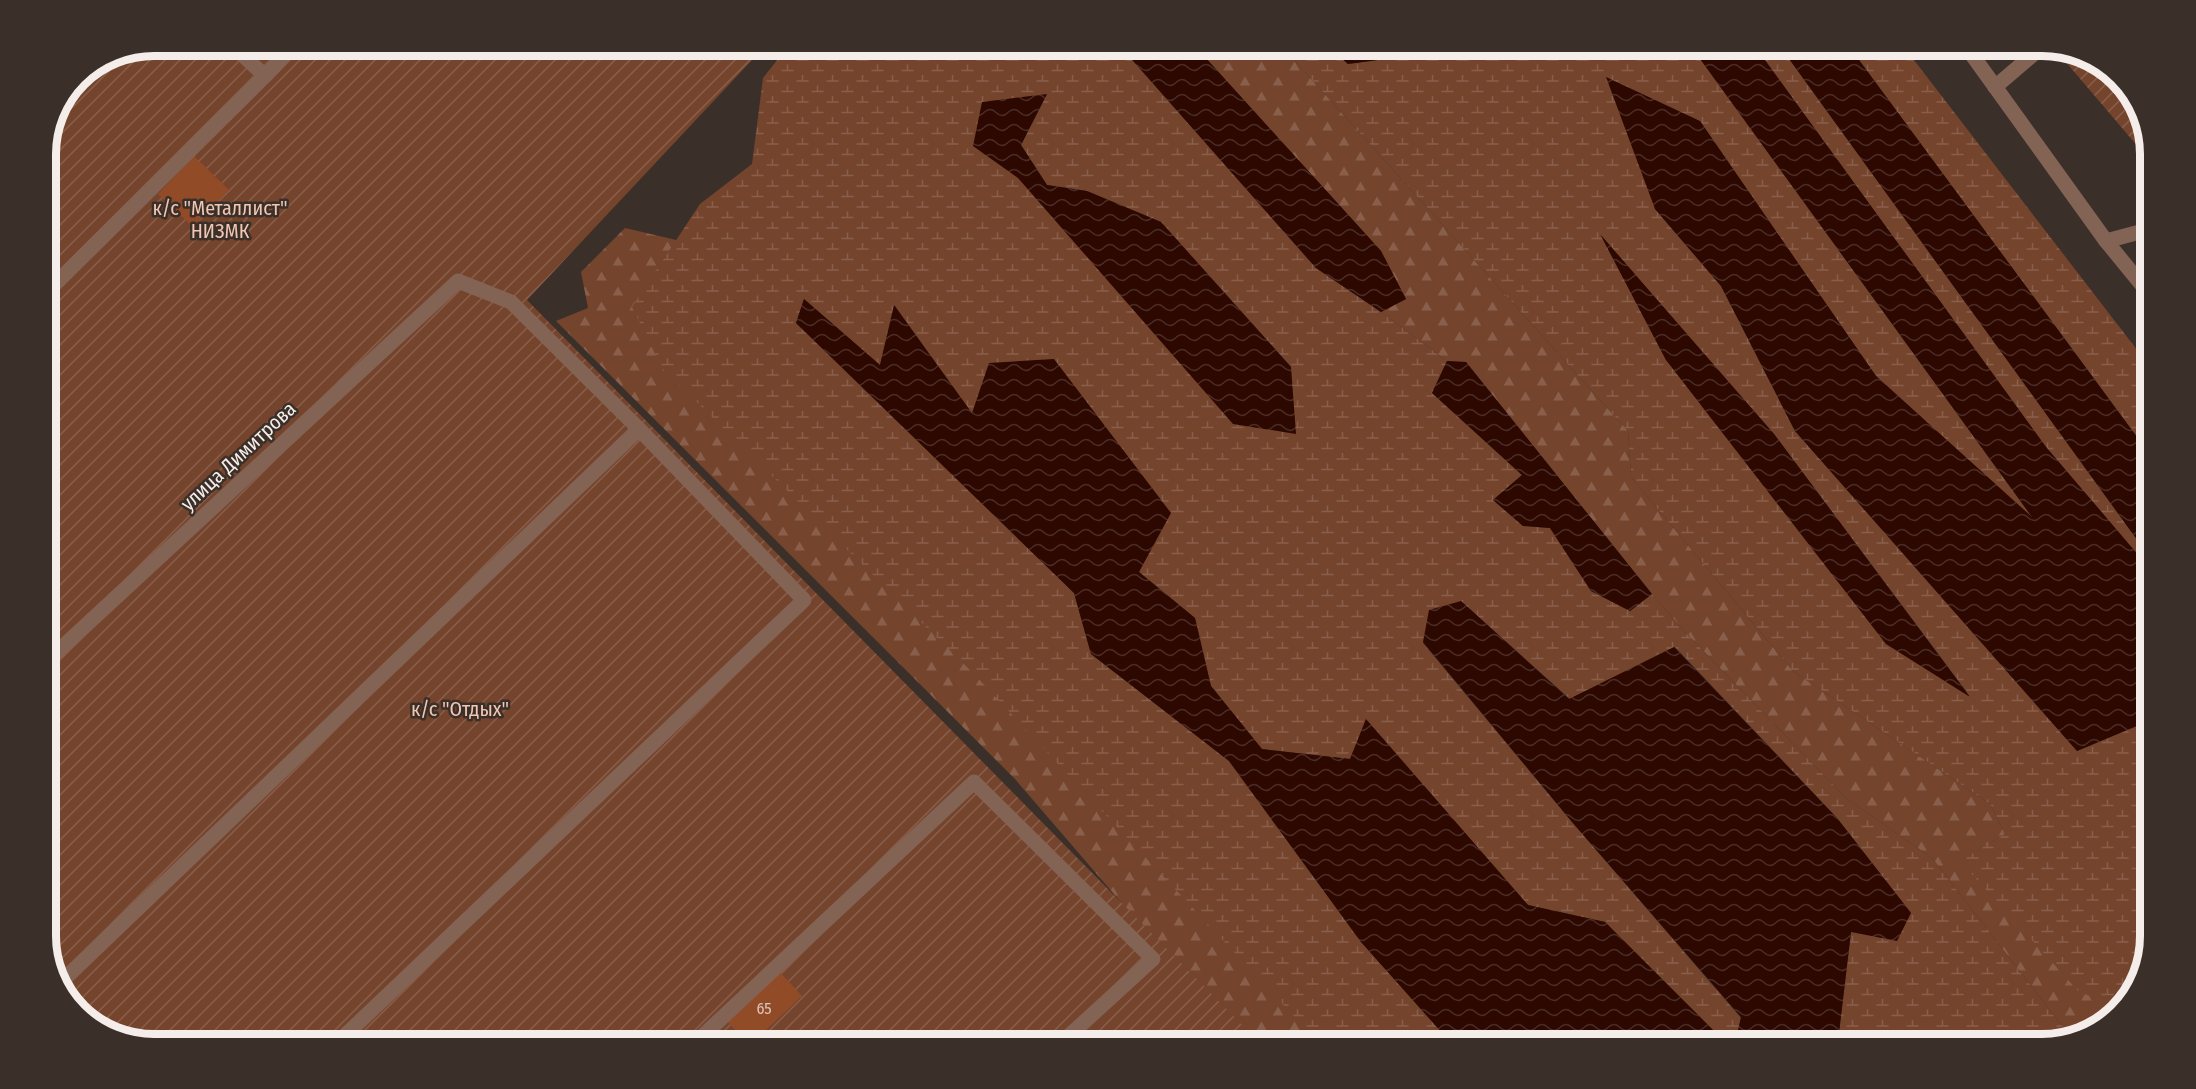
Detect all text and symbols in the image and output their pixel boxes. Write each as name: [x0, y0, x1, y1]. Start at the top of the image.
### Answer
park label: к/с "Металлист" НИЗМК: [152, 196, 288, 243]
street label: улица Димитрова: [176, 397, 300, 515]
park label: к/с "Отдых": [411, 697, 509, 721]
house number: 65: [756, 999, 772, 1018]

